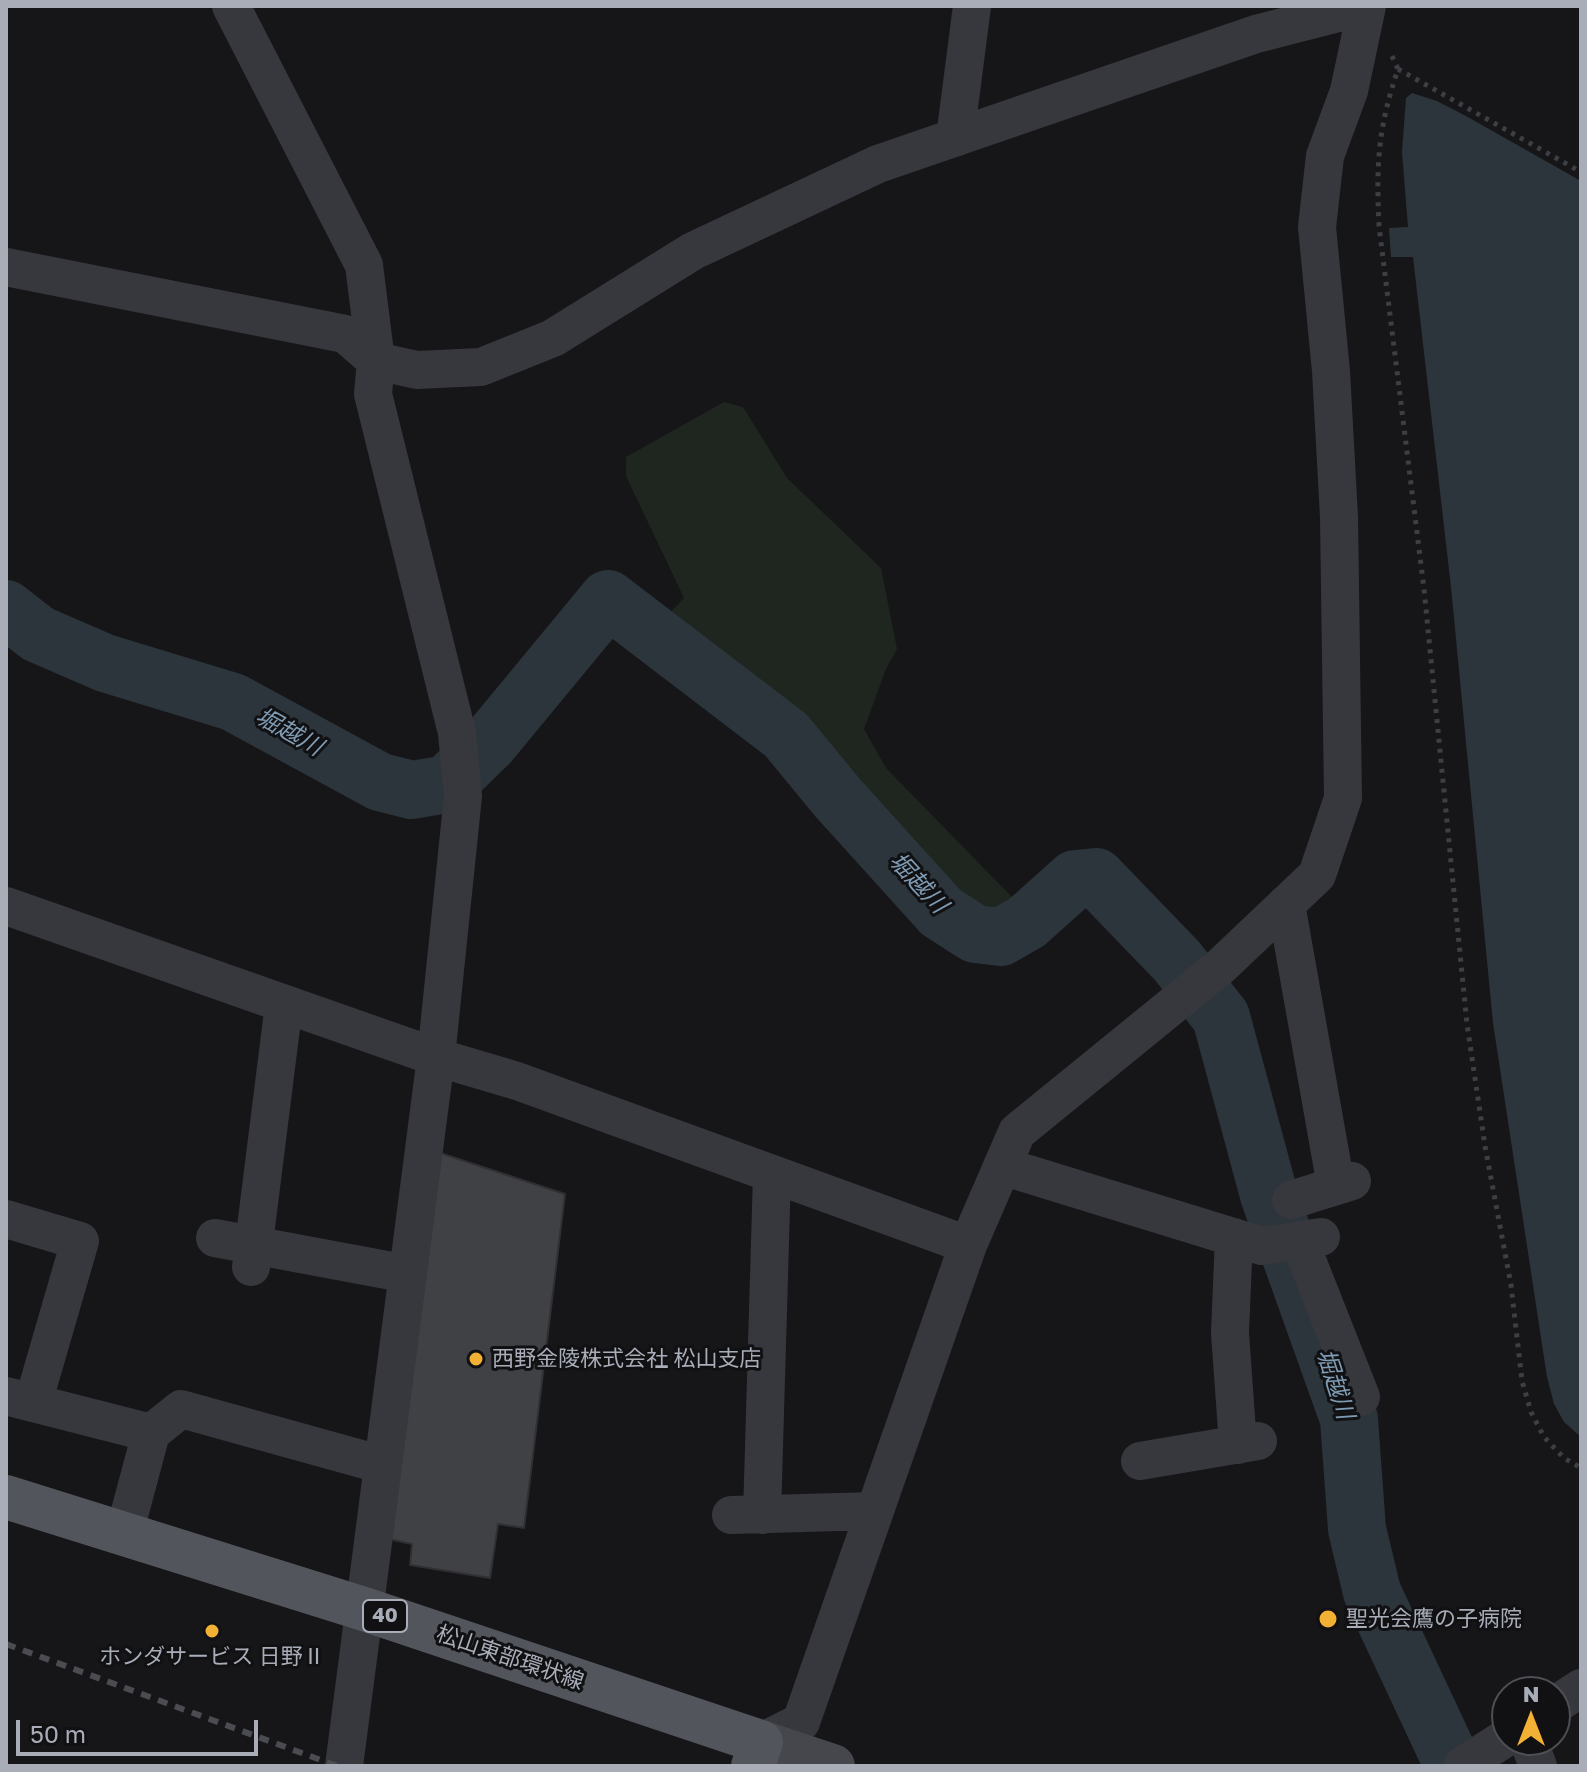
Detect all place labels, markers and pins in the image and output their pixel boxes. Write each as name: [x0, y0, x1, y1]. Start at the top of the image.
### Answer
place label: 西野金陵株式会社 松山支店: [492, 1346, 761, 1372]
marker: 西野金陵株式会社 松山支店: [467, 1350, 485, 1368]
place label: 聖光会鷹の子病院: [1346, 1606, 1522, 1632]
marker: 聖光会鷹の子病院: [1317, 1608, 1339, 1630]
marker: ホンダサービス 日野Ⅱ: [203, 1622, 221, 1640]
place label: ホンダサービス 日野Ⅱ: [99, 1644, 325, 1670]

